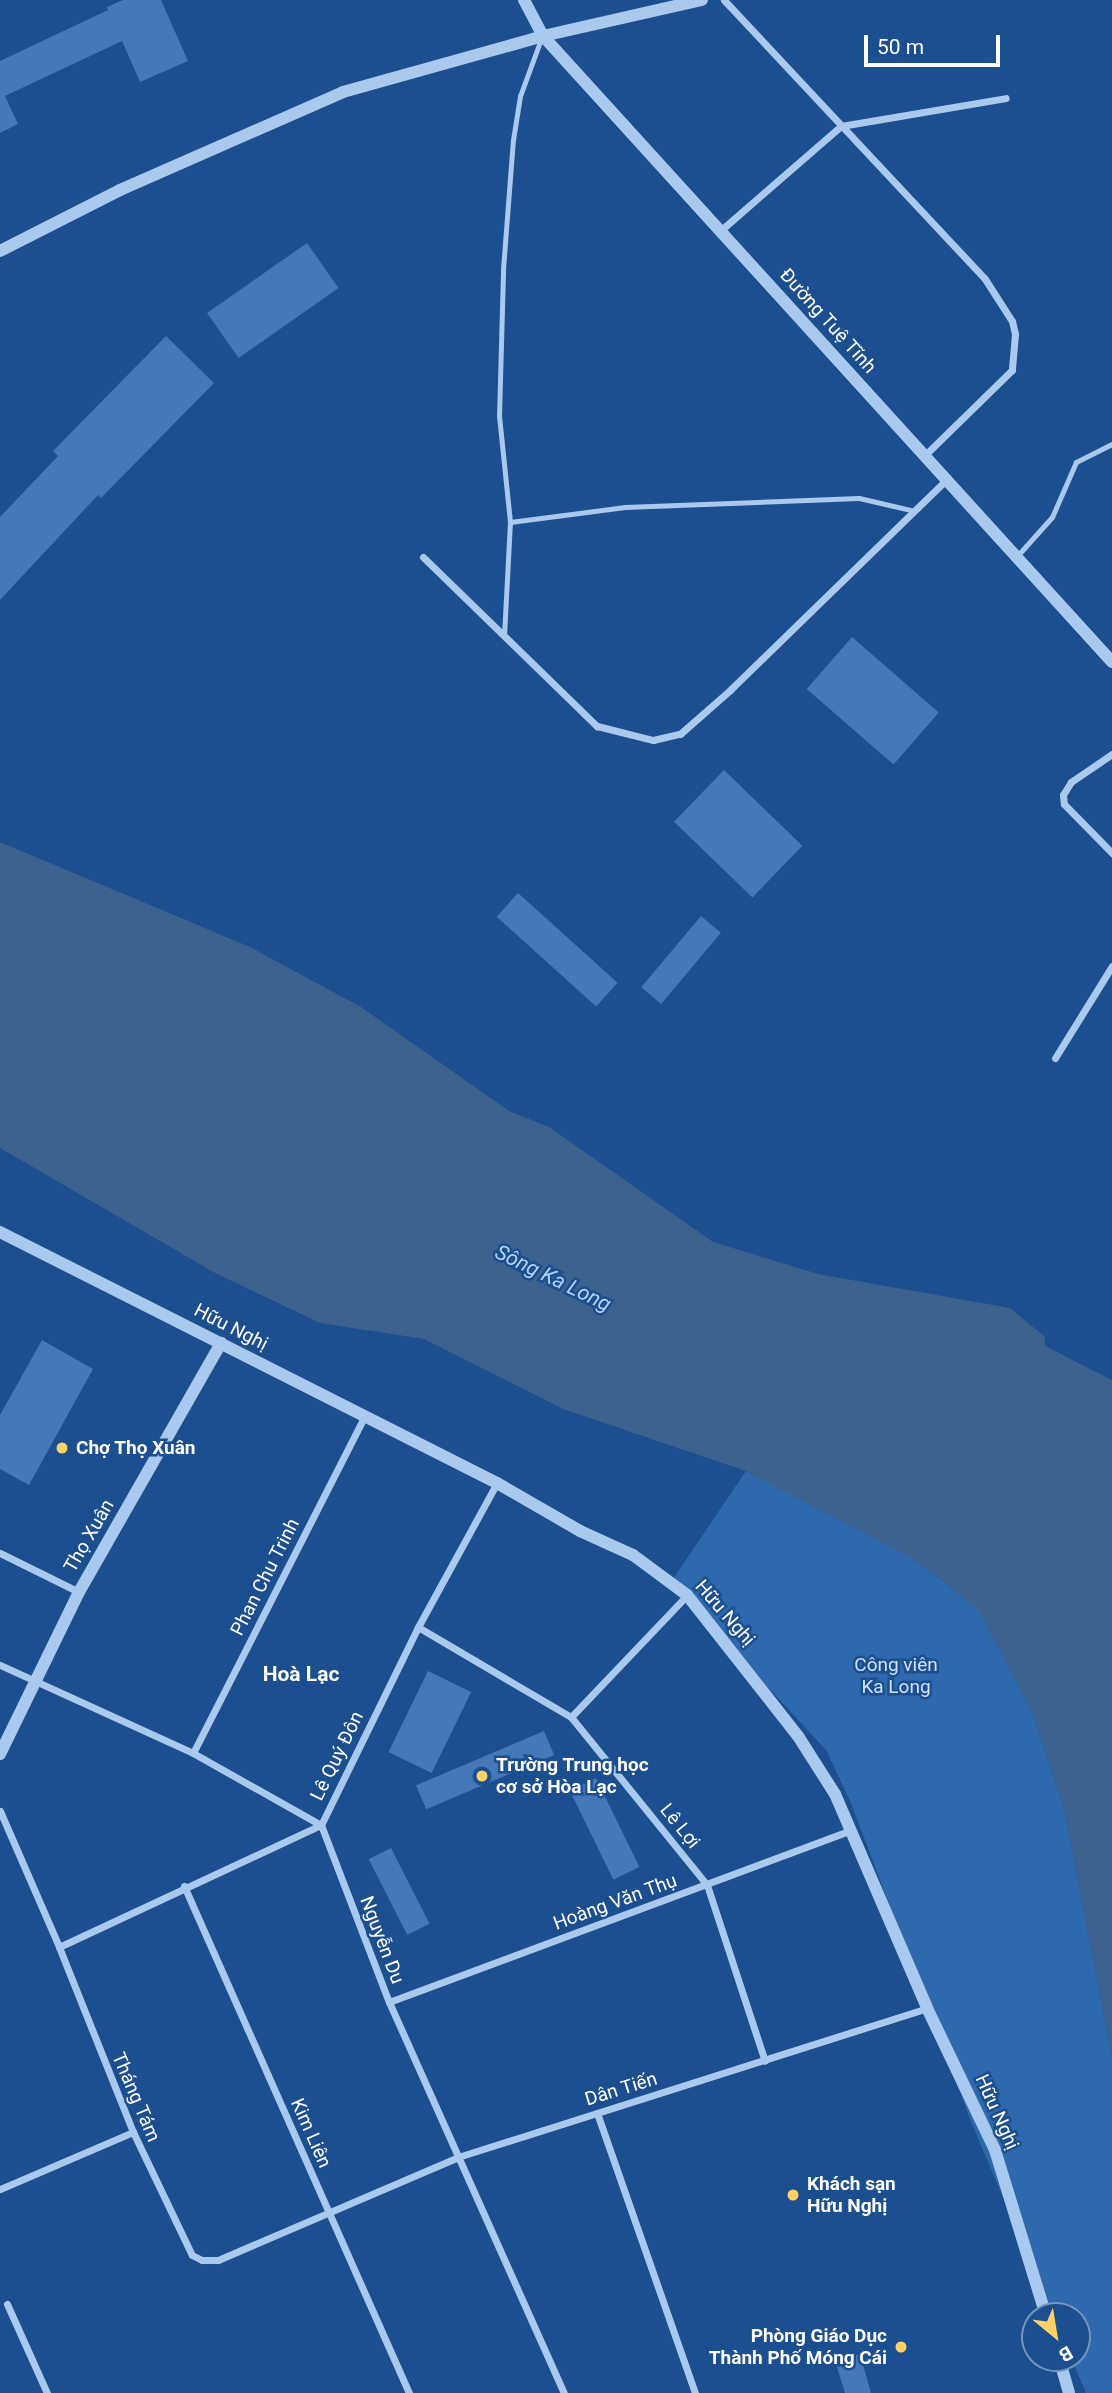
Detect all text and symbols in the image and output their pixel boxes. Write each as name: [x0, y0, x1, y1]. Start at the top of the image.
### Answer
scale bar: [867, 21, 1004, 65]
text: 50 m: [877, 35, 924, 59]
street label: Đường Tuệ Tĩnh: [775, 264, 881, 378]
water label: Sông Ka Long: [491, 1239, 615, 1317]
street label: Hữu Nghị: [190, 1299, 272, 1355]
place label: Chợ Thọ Xuân: [76, 1437, 196, 1459]
marker: Chợ Thọ Xuân: [54, 1440, 70, 1456]
street label: Thọ Xuân: [59, 1495, 119, 1577]
street label: Phan Chu Trinh: [226, 1515, 304, 1639]
street label: Hữu Nghị: [690, 1575, 760, 1651]
park label: Công viên Ka Long: [854, 1654, 938, 1698]
district label: Hoà Lạc: [263, 1661, 339, 1687]
street label: Lê Quý Đôn: [306, 1708, 368, 1804]
place label: Trường Trung học cơ sở Hòa Lạc: [496, 1754, 649, 1798]
marker: Trường Trung học cơ sở Hòa Lạc: [474, 1768, 490, 1784]
street label: Lê Lợi: [655, 1799, 705, 1853]
street label: Hoàng Văn Thụ: [550, 1869, 680, 1935]
street label: Nguyễn Du: [355, 1893, 409, 1987]
street label: Tháng Tám: [107, 2049, 165, 2145]
street label: Dân Tiến: [582, 2067, 660, 2111]
street label: Hữu Nghị: [970, 2071, 1024, 2153]
street label: Kim Liên: [286, 2095, 336, 2171]
place label: Khách sạn Hữu Nghị: [807, 2173, 896, 2217]
marker: Khách sạn Hữu Nghị: [785, 2187, 801, 2203]
north arrow: [1021, 2302, 1091, 2372]
place label: Phòng Giáo Dục Thành Phố Móng Cái: [709, 2325, 887, 2369]
marker: Phòng Giáo Dục Thành Phố Móng Cái: [893, 2339, 909, 2355]
text: B: [1055, 2341, 1077, 2367]

